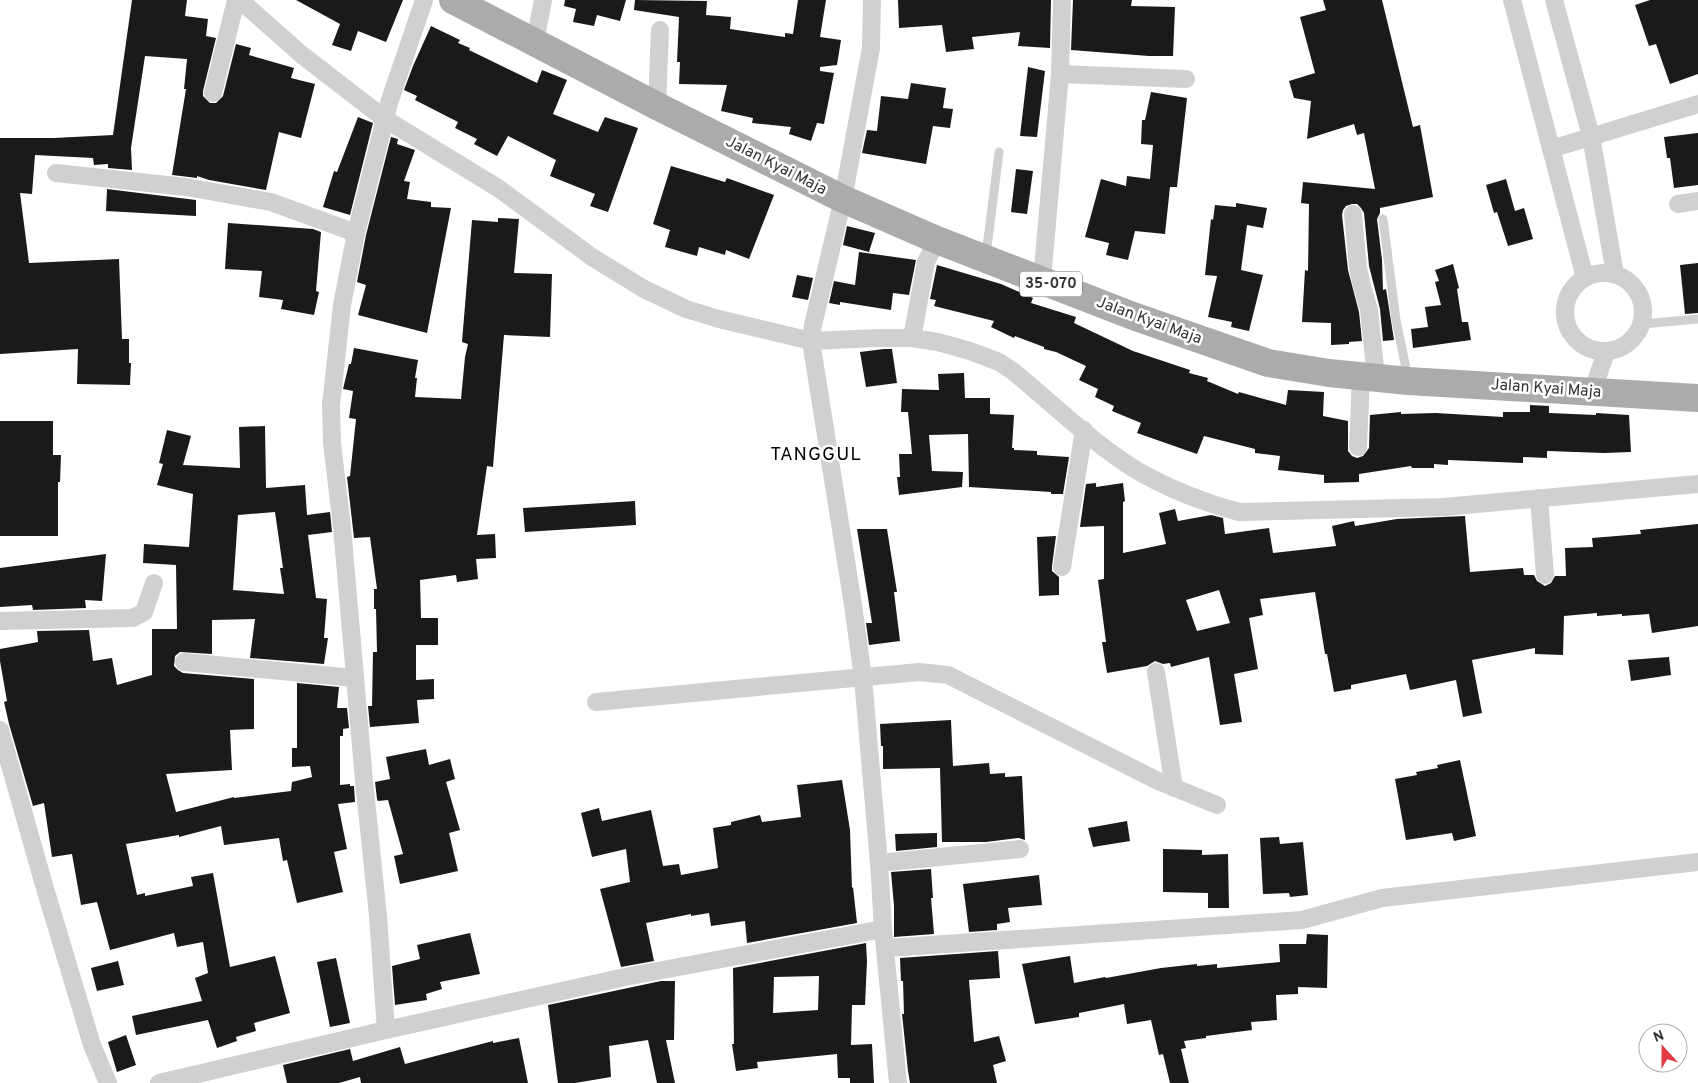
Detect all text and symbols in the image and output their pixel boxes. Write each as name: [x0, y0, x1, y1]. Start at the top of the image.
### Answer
street label: Jalan Kyai Maja: [722, 132, 830, 200]
road number: 35-070: [1020, 272, 1082, 296]
street label: Jalan Kyai Maja: [1094, 293, 1204, 349]
street label: Jalan Kyai Maja: [1490, 375, 1602, 403]
district label: TANGGUL: [770, 443, 862, 467]
north arrow: [1638, 1023, 1688, 1073]
text: N: [1651, 1028, 1667, 1047]

